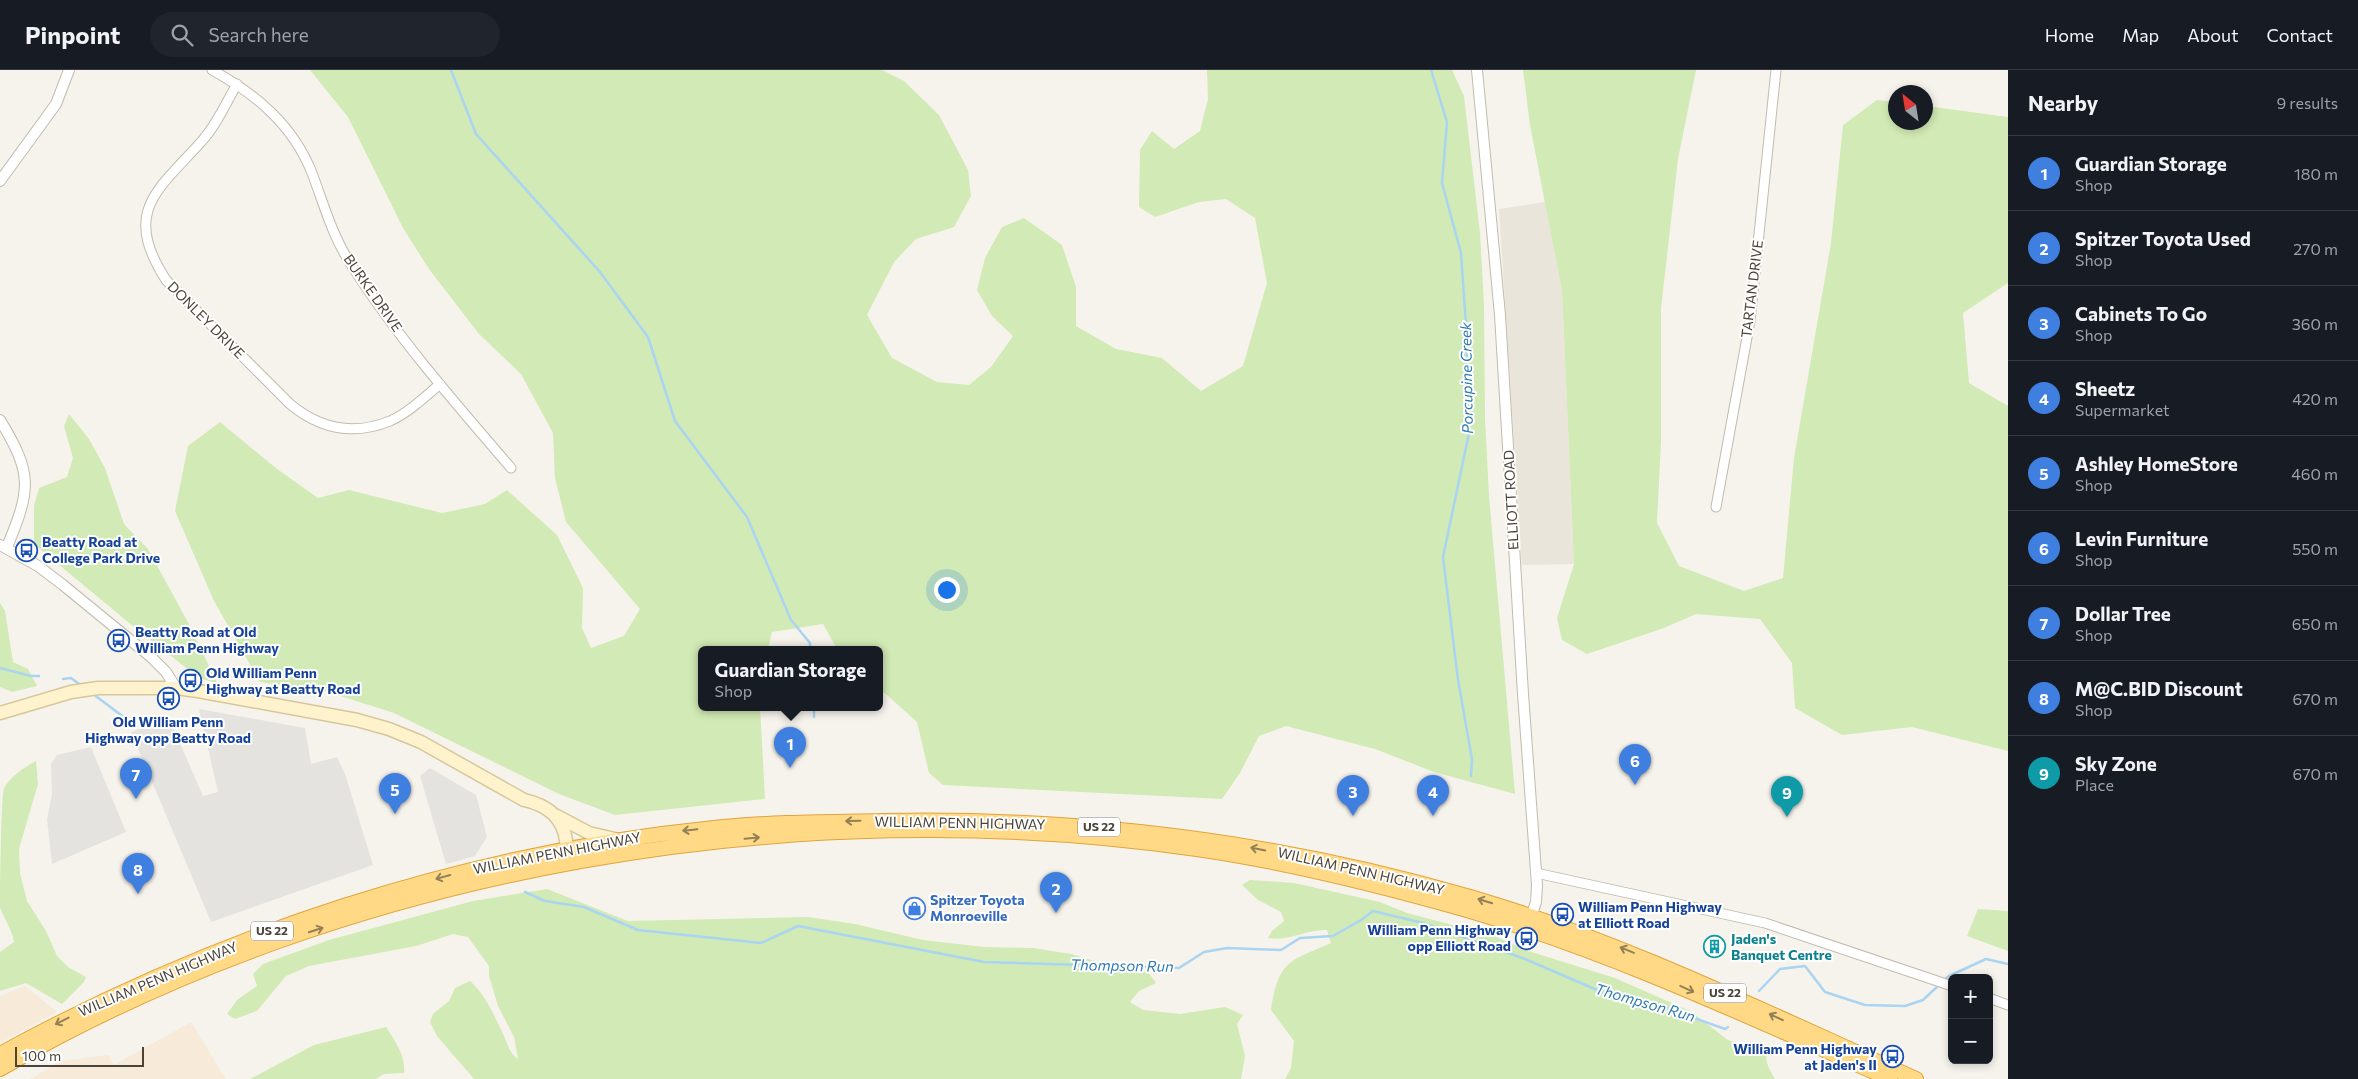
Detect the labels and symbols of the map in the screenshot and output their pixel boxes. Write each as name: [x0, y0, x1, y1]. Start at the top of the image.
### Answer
north arrow: [1888, 85, 1933, 130]
street label: TARTAN DRIVE: [1737, 239, 1766, 339]
street label: BURKE DRIVE: [340, 251, 406, 335]
street label: DONLEY DRIVE: [164, 278, 248, 362]
water label: Porcupine Creek: [1456, 321, 1476, 434]
street label: ELLIOTT ROAD: [1499, 450, 1522, 550]
place label: Beatty Road at College Park Drive: [42, 533, 160, 566]
bus stop icon: Beatty Road at College Park Drive: [14, 538, 38, 562]
your location: [934, 577, 960, 603]
place label: Beatty Road at Old William Penn Highway: [135, 623, 279, 656]
bus stop icon: Beatty Road at Old William Penn Highway: [107, 628, 131, 652]
place label: Old William Penn Highway at Beatty Road: [206, 664, 360, 697]
bus stop icon: Old William Penn Highway at Beatty Road: [178, 669, 202, 693]
bus stop icon: Old William Penn Highway opp Beatty Road: [156, 687, 180, 711]
place label: Old William Penn Highway opp Beatty Road: [85, 713, 251, 746]
pin: 1: [774, 727, 806, 768]
pin: 6: [1619, 744, 1651, 785]
pin: 7: [120, 758, 152, 799]
pin: 5: [379, 773, 411, 814]
pin: 3: [1337, 775, 1369, 816]
pin: 4: [1417, 775, 1449, 816]
pin: 9: [1771, 776, 1803, 817]
street label: WILLIAM PENN HIGHWAY: [874, 813, 1046, 832]
one-way arrow: [845, 817, 861, 826]
road number: US 22: [1078, 818, 1120, 836]
one-way arrow: [683, 825, 699, 835]
street label: WILLIAM PENN HIGHWAY: [471, 828, 642, 877]
one-way arrow: [744, 833, 760, 842]
one-way arrow: [1251, 843, 1267, 853]
street label: WILLIAM PENN HIGHWAY: [1276, 843, 1446, 898]
pin: 8: [122, 853, 154, 894]
pin: 2: [1040, 872, 1072, 913]
one-way arrow: [435, 873, 451, 882]
place label: Spitzer Toyota Monroeville: [930, 891, 1025, 924]
shop icon: Spitzer Toyota Monroeville: [902, 896, 926, 920]
one-way arrow: [1477, 896, 1493, 905]
place label: William Penn Highway at Elliott Road: [1578, 898, 1722, 931]
bus stop icon: William Penn Highway at Elliott Road: [1550, 903, 1574, 927]
road number: US 22: [251, 921, 293, 940]
place label: William Penn Highway opp Elliott Road: [1367, 921, 1511, 954]
one-way arrow: [308, 924, 324, 934]
bus stop icon: William Penn Highway opp Elliott Road: [1515, 926, 1539, 950]
place label: Jaden's Banquet Centre: [1731, 930, 1832, 963]
building icon: Jaden's Banquet Centre: [1703, 935, 1727, 959]
street label: WILLIAM PENN HIGHWAY: [76, 937, 240, 1020]
one-way arrow: [1620, 945, 1635, 955]
water label: Thompson Run: [1070, 955, 1174, 975]
water label: Thompson Run: [1593, 979, 1697, 1025]
road number: US 22: [1704, 984, 1746, 1002]
one-way arrow: [1679, 985, 1694, 995]
one-way arrow: [1769, 1011, 1784, 1021]
one-way arrow: [55, 1016, 70, 1026]
place label: William Penn Highway at Jaden's II: [1733, 1040, 1877, 1073]
scale bar: [15, 1044, 144, 1067]
bus stop icon: William Penn Highway at Jaden's II: [1881, 1045, 1905, 1069]

